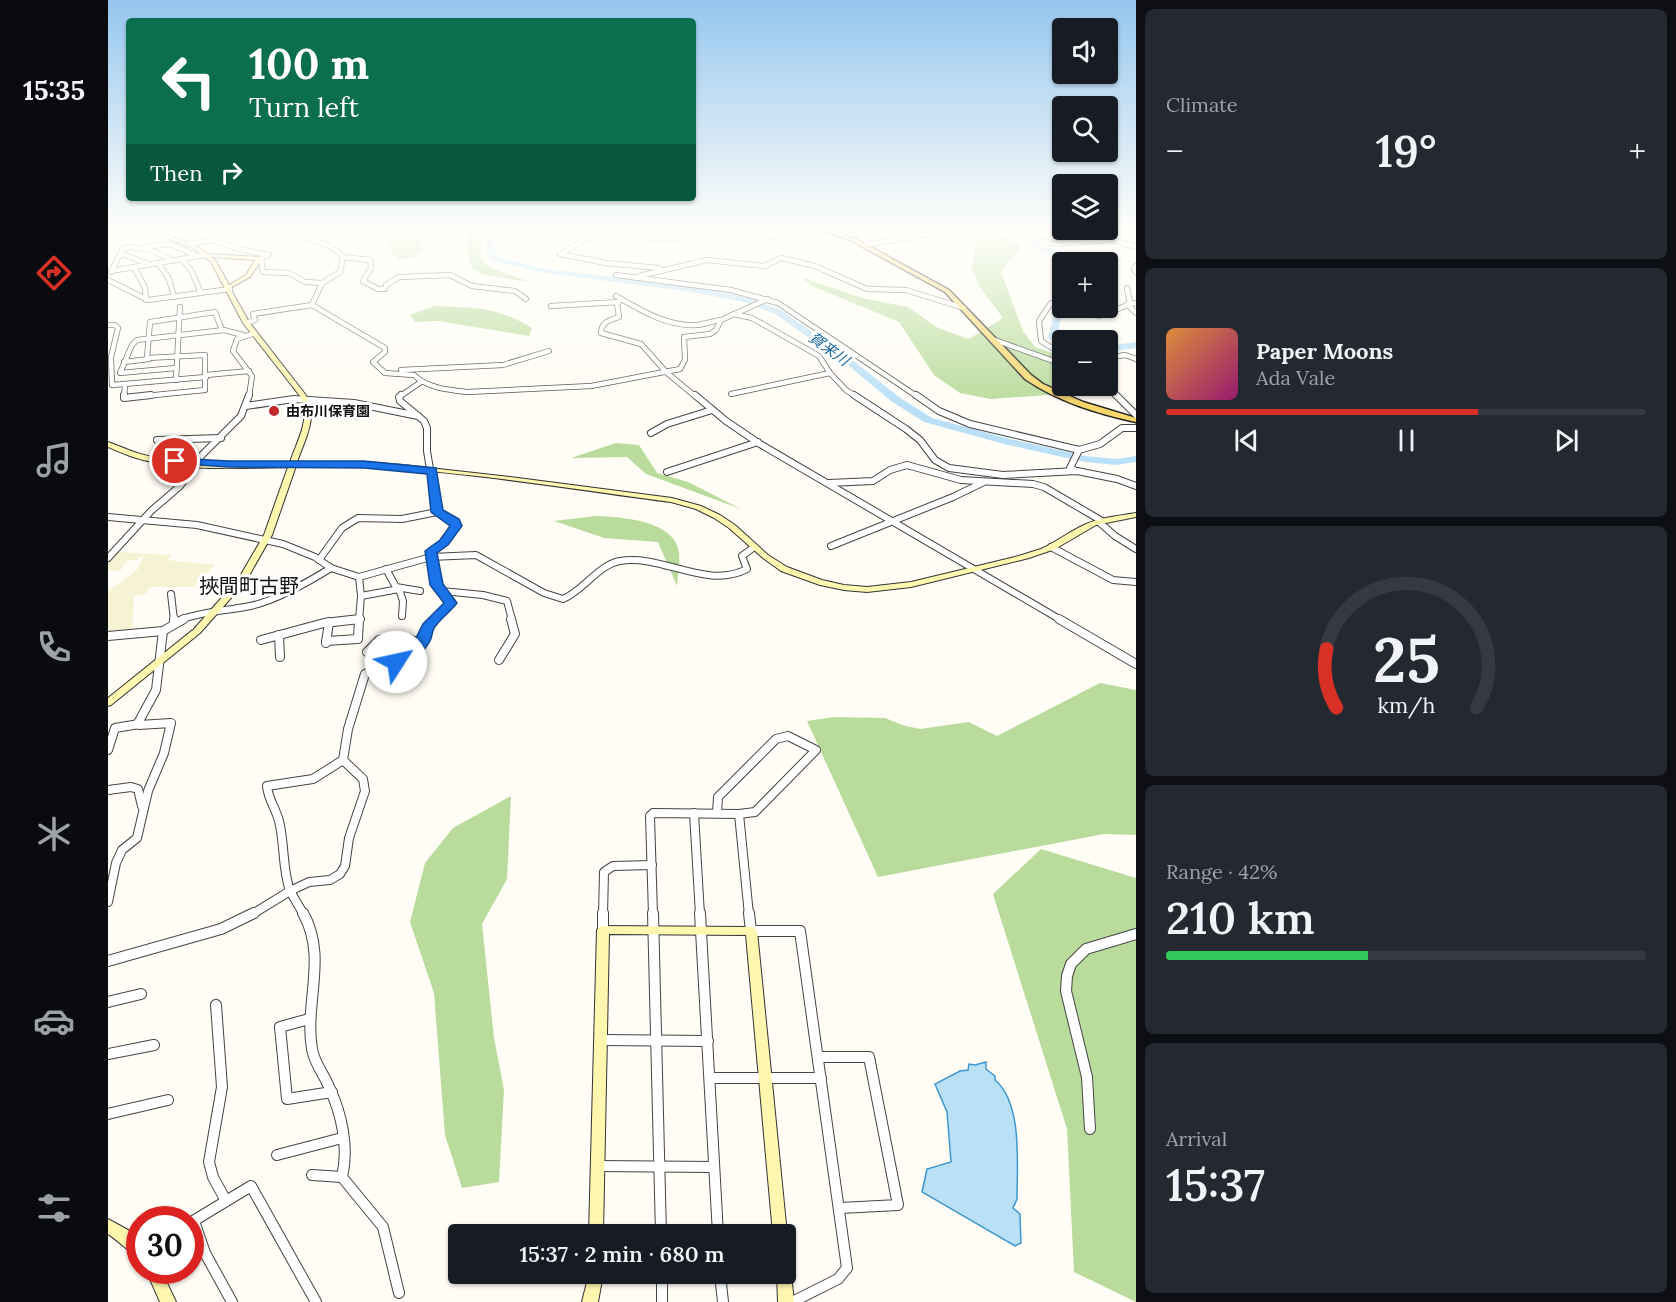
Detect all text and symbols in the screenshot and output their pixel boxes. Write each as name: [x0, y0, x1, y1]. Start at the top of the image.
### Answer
map controls: [1052, 18, 1118, 396]
button: sound: [1052, 18, 1118, 84]
text: 100 m: [249, 37, 369, 91]
icon: left: [150, 42, 228, 120]
text: 15:35: [23, 73, 85, 107]
text: Turn left: [249, 90, 359, 124]
text: Climate: [1166, 92, 1238, 117]
button: search: [1052, 96, 1118, 162]
text: 19°: [1375, 122, 1437, 179]
text: −: [1166, 130, 1184, 172]
text: +: [1629, 130, 1646, 172]
icon: right: [215, 156, 248, 189]
text: Then: [150, 159, 203, 187]
button: layers: [1052, 174, 1118, 240]
icon: directions: [33, 252, 75, 294]
button: +: [1052, 252, 1118, 318]
water label: 賀来川: [806, 328, 855, 371]
button: −: [1052, 330, 1118, 396]
text: Paper Moons: [1256, 337, 1393, 365]
text: Ada Vale: [1256, 365, 1335, 390]
place label: 由布川保育園: [286, 402, 370, 420]
marker: 由布川保育園: [267, 404, 281, 418]
icon: previous: [1230, 424, 1263, 457]
icon: pause: [1390, 424, 1423, 457]
icon: next: [1550, 424, 1583, 457]
pin: [149, 435, 200, 486]
icon: music: [33, 439, 75, 481]
icon: arrive: [158, 444, 191, 477]
district label: 挾間町古野: [199, 573, 299, 598]
text: 25: [1373, 619, 1439, 699]
icon: phone: [33, 626, 75, 668]
position arrow: [364, 630, 428, 694]
text: km/h: [1377, 691, 1435, 719]
icon: climate: [33, 813, 75, 855]
text: Range · 42%: [1166, 859, 1277, 884]
text: 210 km: [1166, 889, 1315, 946]
icon: car: [33, 1000, 75, 1042]
text: Arrival: [1166, 1126, 1227, 1151]
text: 15:37: [1166, 1156, 1265, 1213]
icon: filters: [33, 1187, 75, 1229]
speed limit sign: 30: [126, 1206, 204, 1284]
text: 15:37 · 2 min · 680 m: [519, 1240, 725, 1268]

